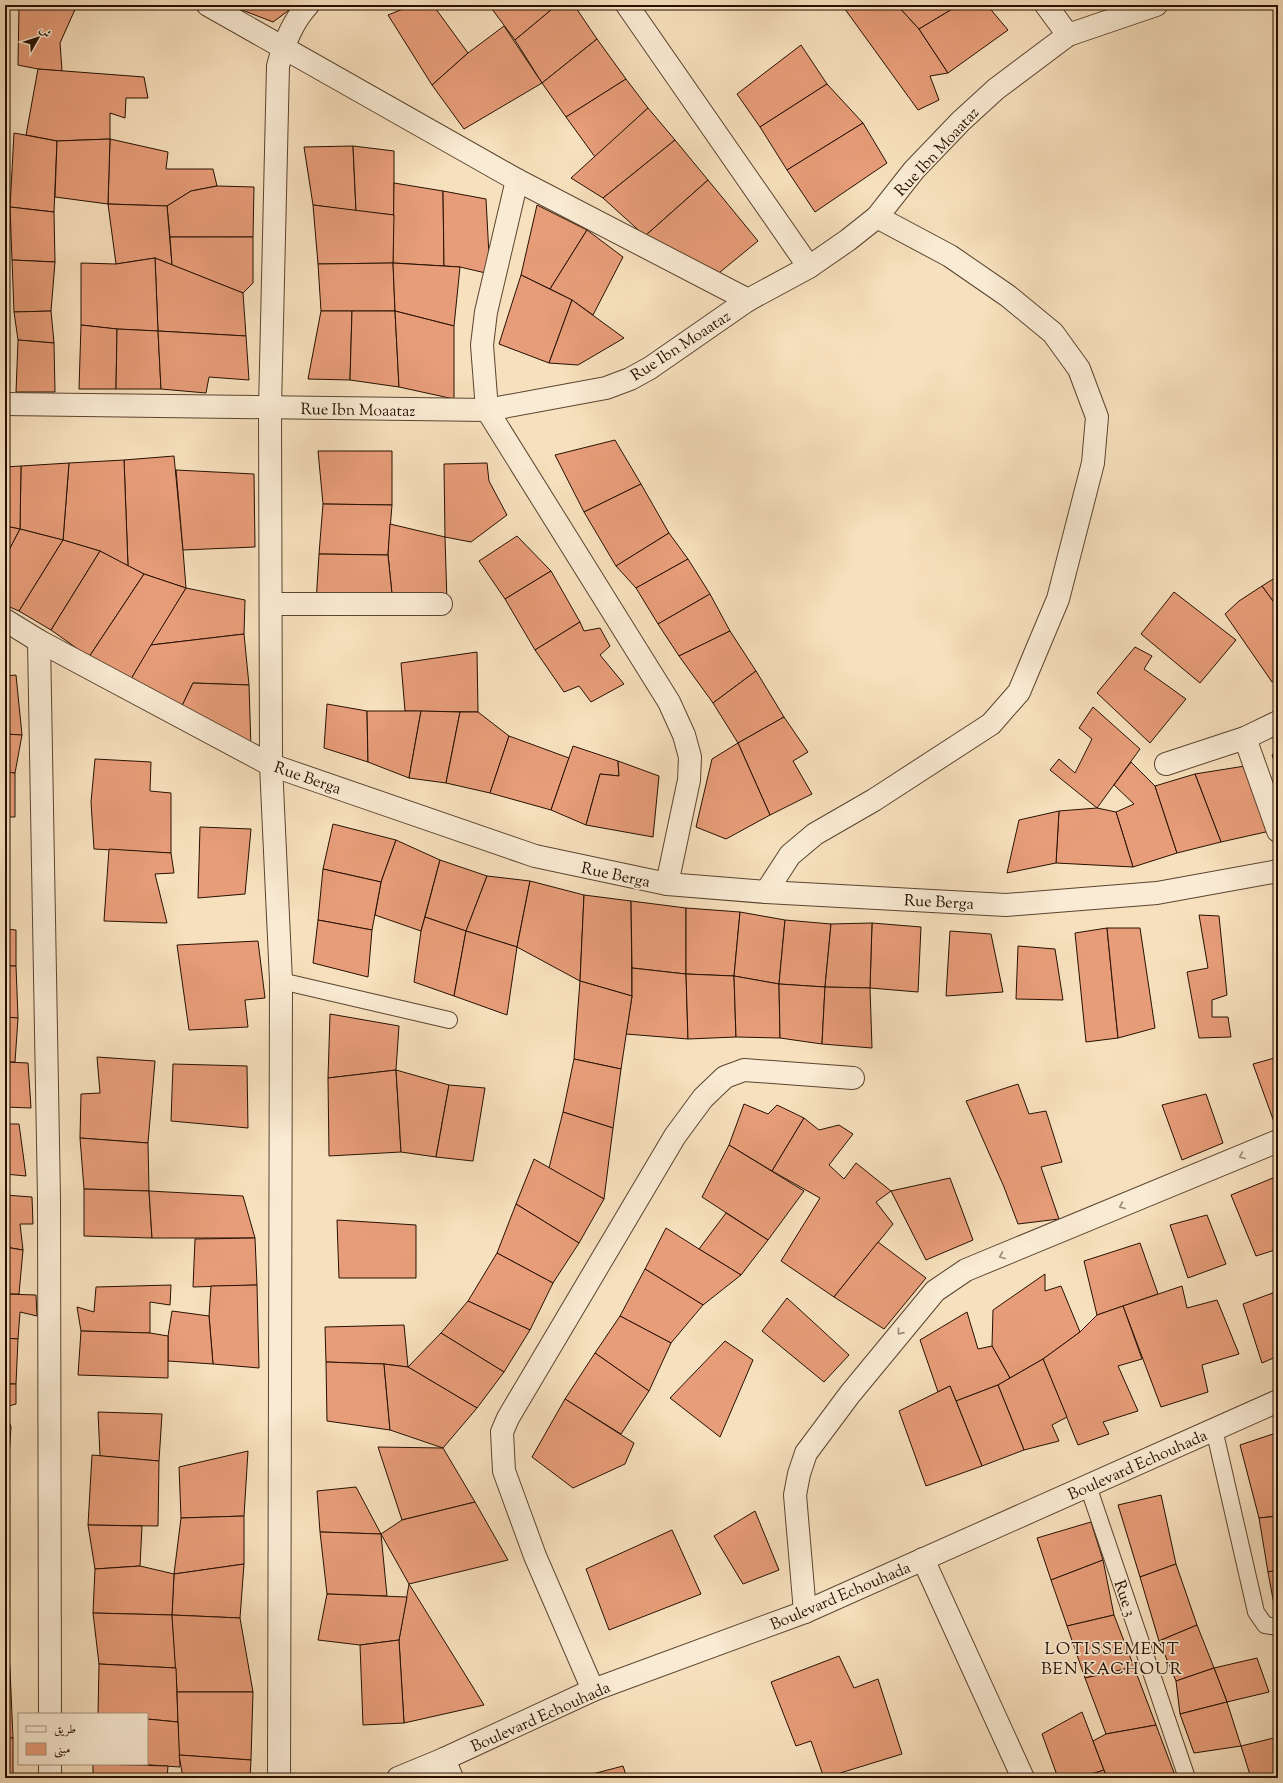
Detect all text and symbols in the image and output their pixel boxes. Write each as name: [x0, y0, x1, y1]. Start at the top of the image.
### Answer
north arrow: [18, 18, 58, 58]
text: ش: [35, 23, 55, 42]
street label: Rue Ibn Moaataz: [890, 103, 985, 203]
street label: Rue Ibn Moaataz: [627, 306, 736, 388]
street label: Rue Ibn Moaataz: [300, 399, 416, 424]
street label: Rue Berga: [270, 757, 345, 802]
street label: Rue Berga: [579, 858, 653, 895]
street label: Rue Berga: [903, 890, 975, 917]
one-way arrow: [1239, 1151, 1246, 1159]
one-way arrow: [1118, 1201, 1125, 1209]
one-way arrow: [998, 1251, 1005, 1259]
one-way arrow: [898, 1328, 905, 1335]
street label: Boulevard Echouhada: [1065, 1425, 1212, 1507]
street label: Boulevard Echouhada: [767, 1557, 915, 1637]
street label: Rue 3: [1107, 1577, 1141, 1620]
district label: LOTISSEMENT BEN KACHOUR: [1041, 1638, 1183, 1682]
street label: Boulevard Echouhada: [468, 1677, 615, 1759]
legend: [18, 1713, 148, 1765]
text: طريق: [54, 1721, 76, 1739]
text: مبنى: [54, 1741, 70, 1759]

